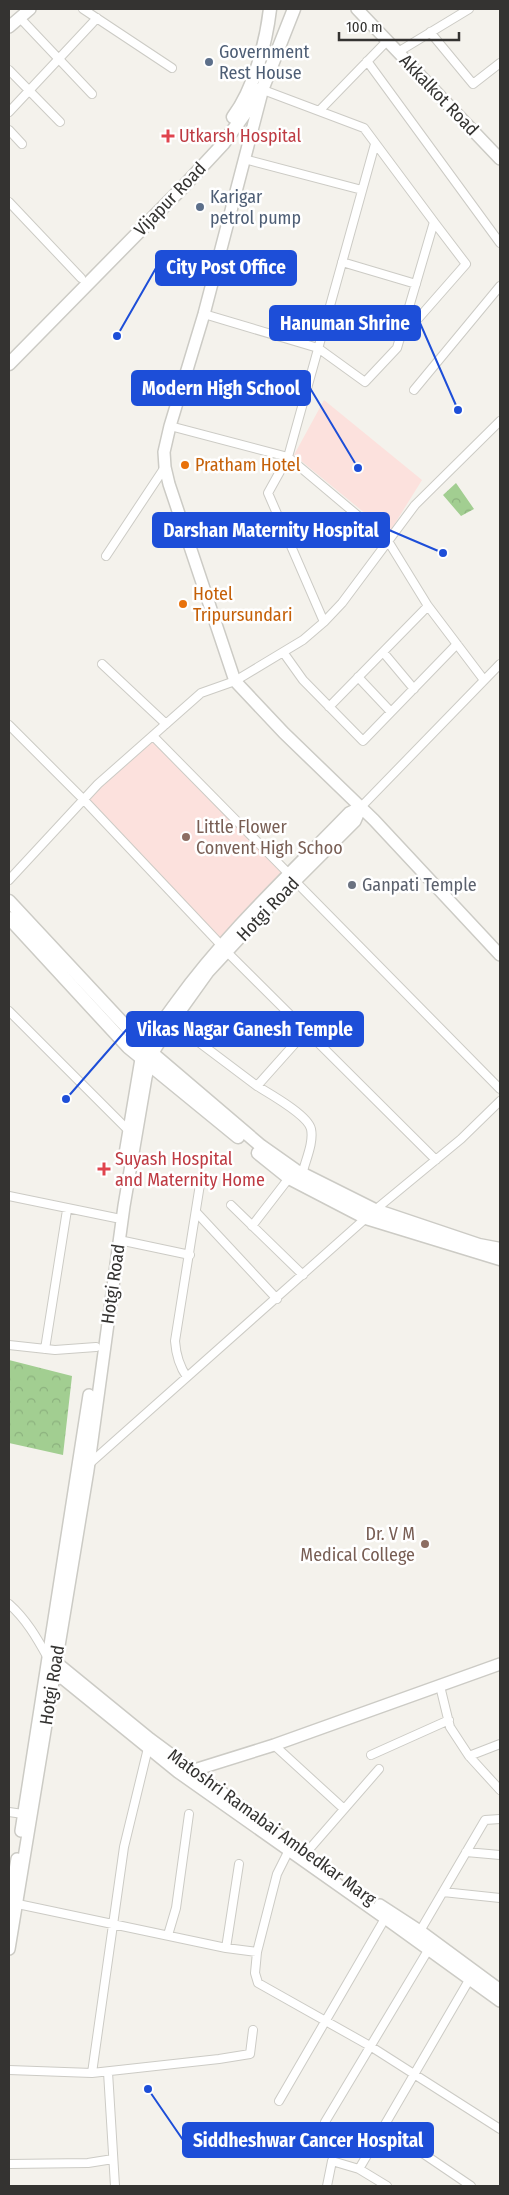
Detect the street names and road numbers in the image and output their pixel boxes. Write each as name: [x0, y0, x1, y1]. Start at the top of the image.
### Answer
street label: Akkalkot Road: [395, 50, 483, 140]
street label: Vijapur Road: [129, 158, 211, 240]
street label: Hotgi Road: [232, 872, 304, 946]
street label: Hotgi Road: [97, 1243, 129, 1325]
street label: Hotgi Road: [35, 1644, 69, 1726]
street label: Matoshri Ramabai Ambedkar Marg: [164, 1744, 381, 1910]

